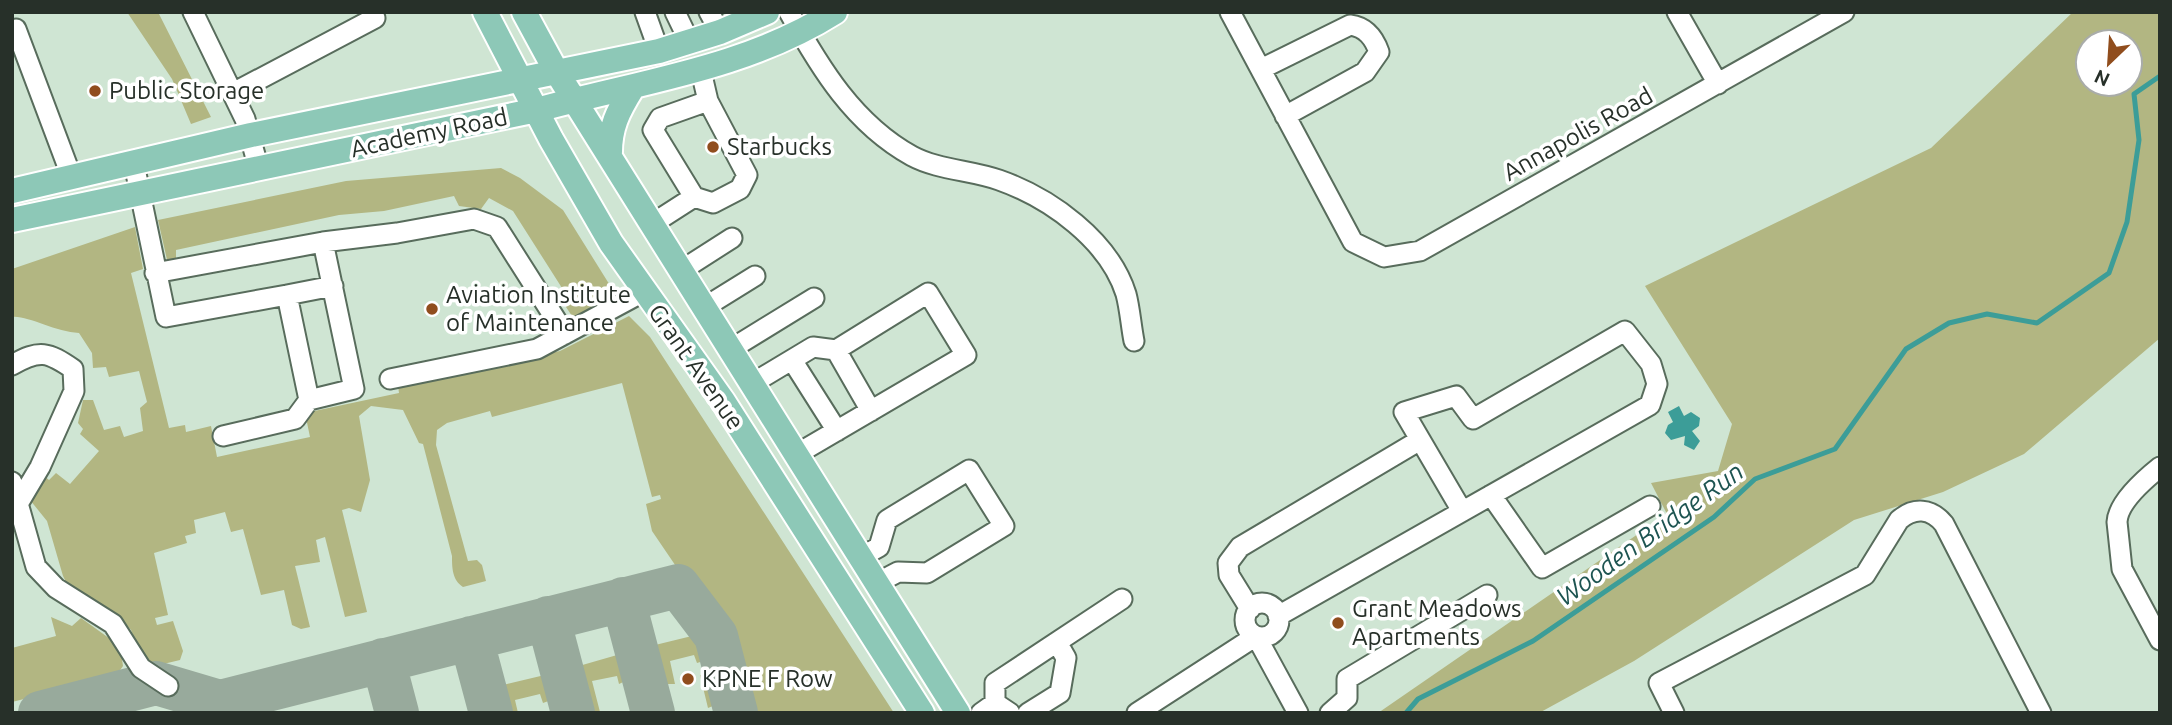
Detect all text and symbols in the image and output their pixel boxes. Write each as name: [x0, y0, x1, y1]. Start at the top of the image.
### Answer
north arrow: [2074, 28, 2144, 98]
text: N: [2091, 65, 2113, 91]
place label: Public Storage: [109, 77, 264, 104]
street label: Annapolis Road: [1498, 81, 1657, 186]
marker: Public Storage: [87, 83, 103, 99]
street label: Academy Road: [348, 103, 510, 162]
place label: Starbucks: [727, 133, 832, 160]
marker: Starbucks: [705, 139, 721, 155]
place label: Aviation Institute of Maintenance: [446, 281, 631, 336]
street label: Grant Avenue: [643, 299, 750, 435]
marker: Aviation Institute of Maintenance: [424, 301, 440, 317]
water label: Wooden Bridge Run: [1551, 456, 1749, 611]
place label: Grant Meadows Apartments: [1352, 595, 1522, 650]
marker: Grant Meadows Apartments: [1330, 615, 1346, 631]
place label: KPNE F Row: [702, 665, 833, 692]
marker: KPNE F Row: [680, 671, 696, 687]

